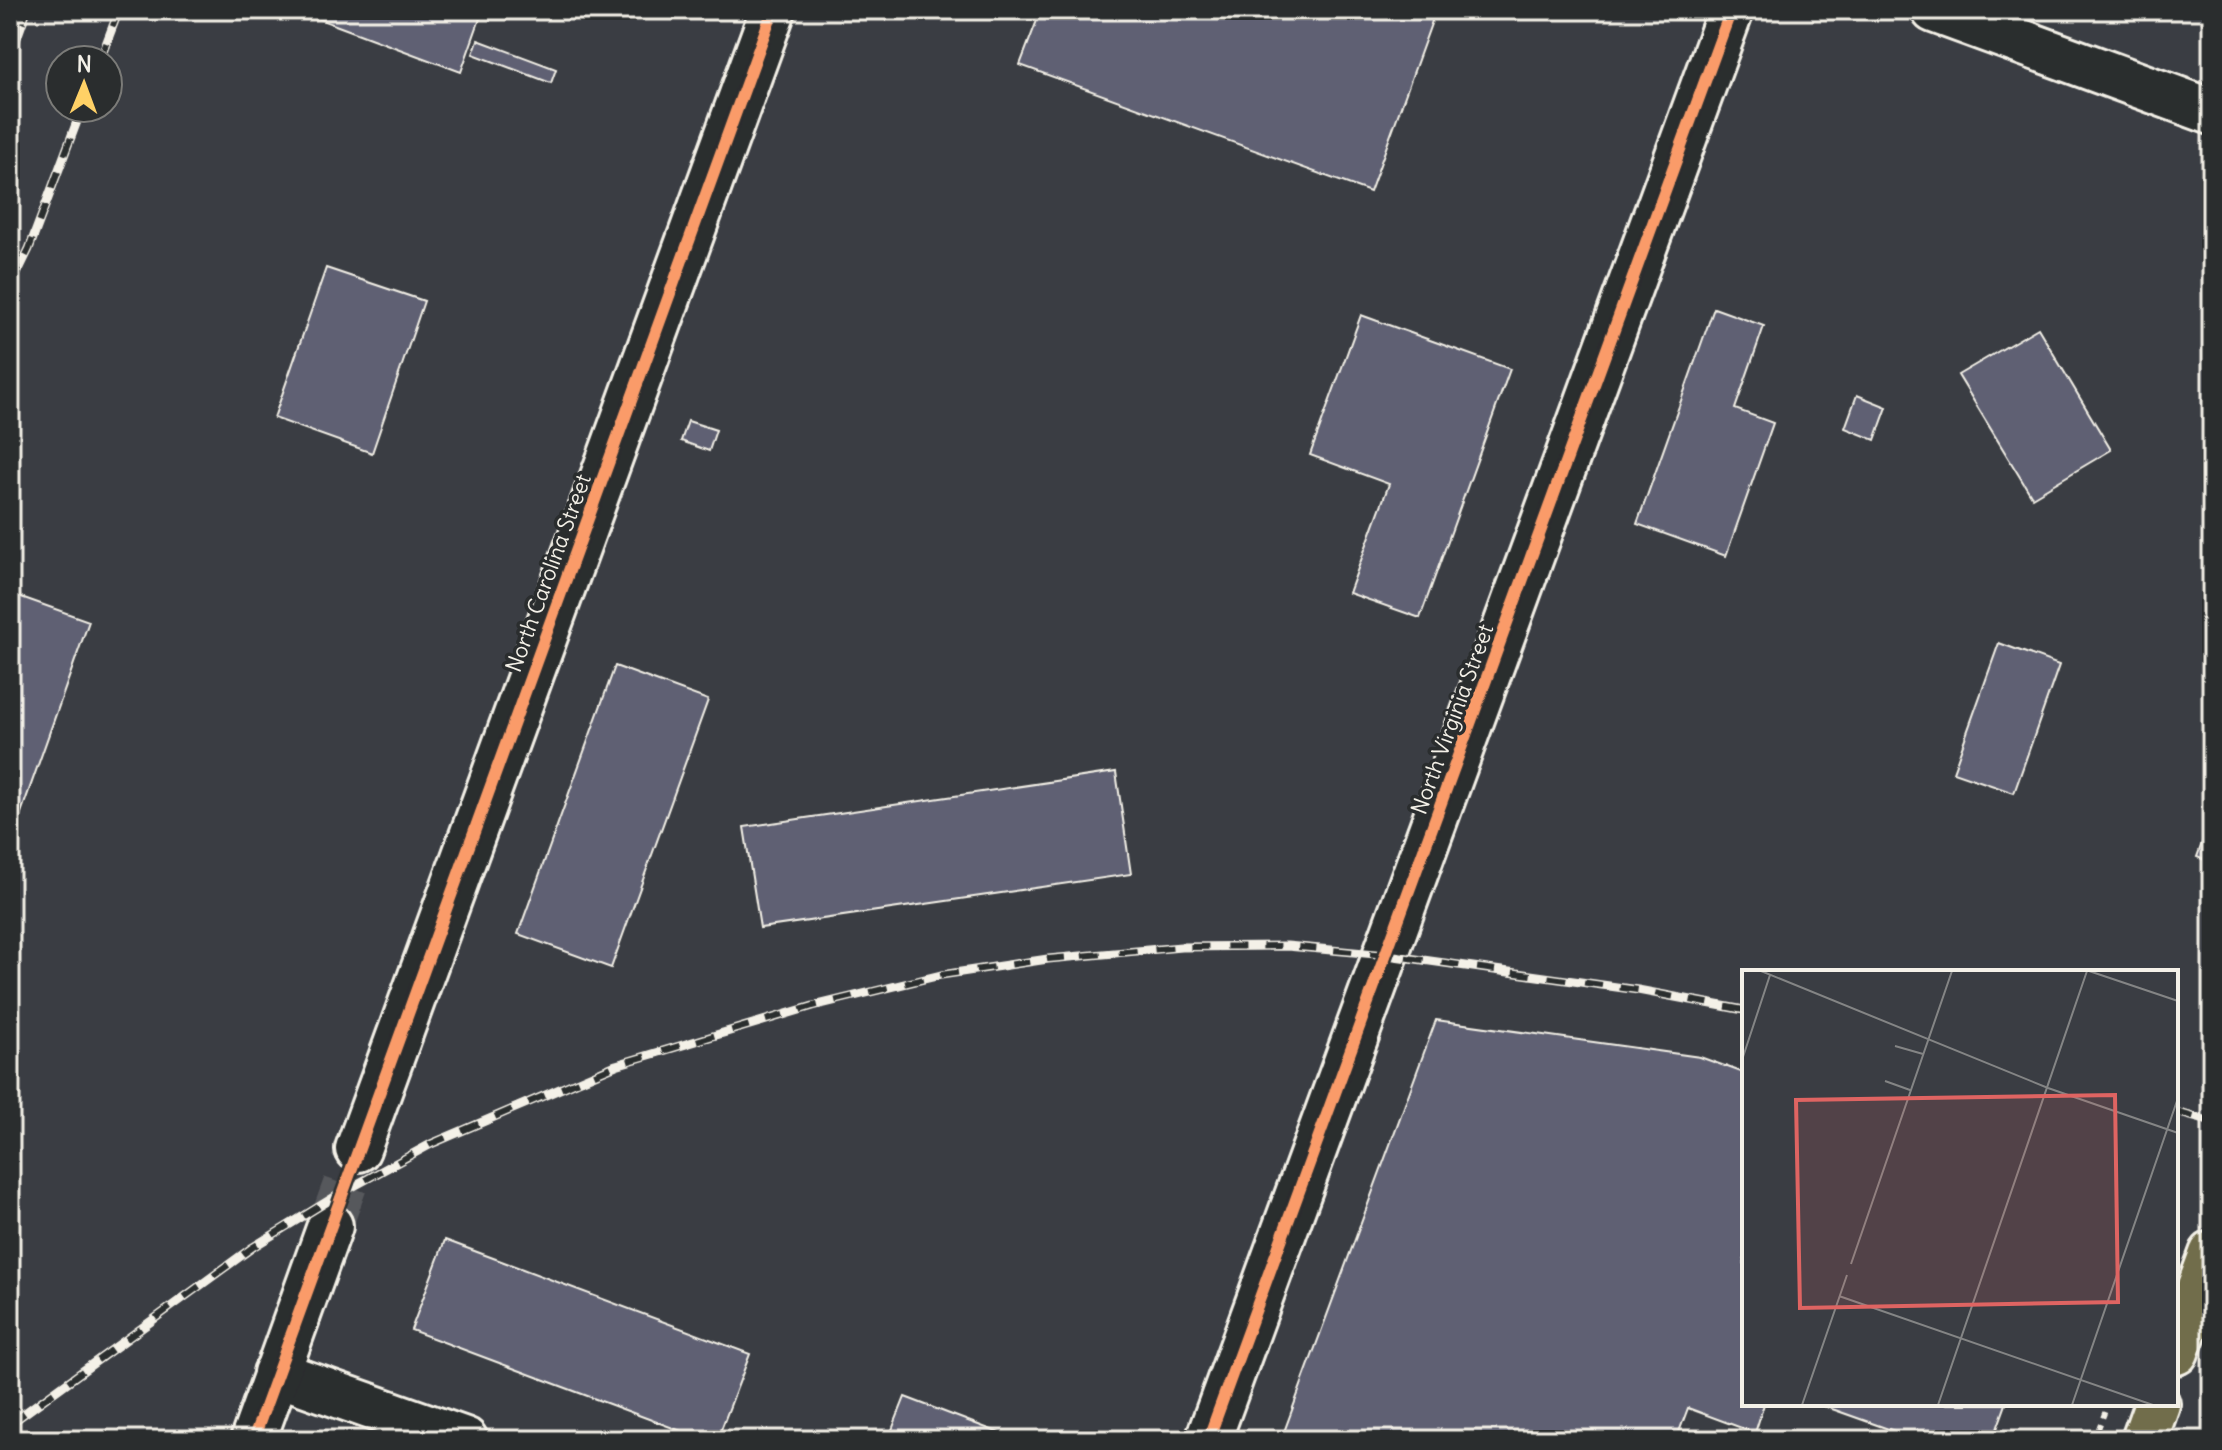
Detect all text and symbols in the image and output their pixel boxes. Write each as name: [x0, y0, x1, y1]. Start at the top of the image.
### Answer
north arrow: [44, 44, 124, 124]
text: N: [77, 50, 92, 78]
street label: North Carolina Street: [499, 470, 597, 676]
street label: North Virginia Street: [1405, 620, 1499, 818]
inset map: [1742, 970, 2178, 1406]

